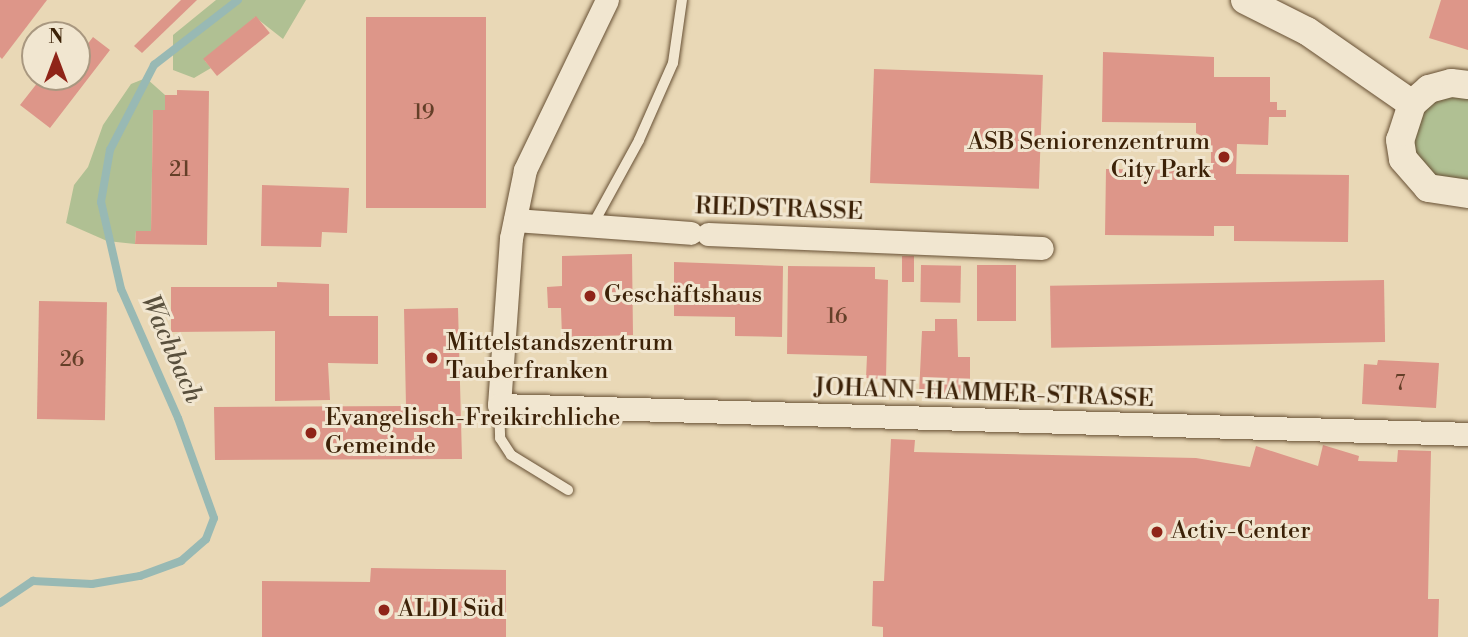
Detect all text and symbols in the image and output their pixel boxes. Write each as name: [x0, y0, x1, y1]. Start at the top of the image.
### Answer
north arrow: [21, 21, 91, 91]
text: N: [48, 25, 64, 49]
house number: 19: [413, 100, 435, 126]
place label: ASB Seniorenzentrum City Park: [968, 129, 1210, 185]
marker: ASB Seniorenzentrum City Park: [1216, 149, 1232, 165]
house number: 21: [169, 157, 191, 183]
street label: RIEDSTRASSE: [694, 193, 864, 227]
place label: Geschäftshaus: [604, 282, 762, 310]
marker: Geschäftshaus: [582, 288, 598, 304]
water label: Wachbach: [133, 290, 209, 408]
house number: 16: [826, 304, 848, 330]
place label: Mittelstandszentrum Tauberfranken: [446, 330, 673, 386]
house number: 26: [60, 347, 84, 373]
marker: Mittelstandszentrum Tauberfranken: [424, 350, 440, 366]
house number: 7: [1395, 371, 1405, 397]
street label: JOHANN-HAMMER-STRASSE: [814, 374, 1154, 414]
place label: Evangelisch-Freikirchliche Gemeinde: [325, 405, 620, 461]
marker: Evangelisch-Freikirchliche Gemeinde: [303, 425, 319, 441]
place label: Activ-Center: [1171, 518, 1311, 546]
marker: Activ-Center: [1149, 524, 1165, 540]
place label: ALDI Süd: [398, 596, 504, 624]
marker: ALDI Süd: [376, 602, 392, 618]

